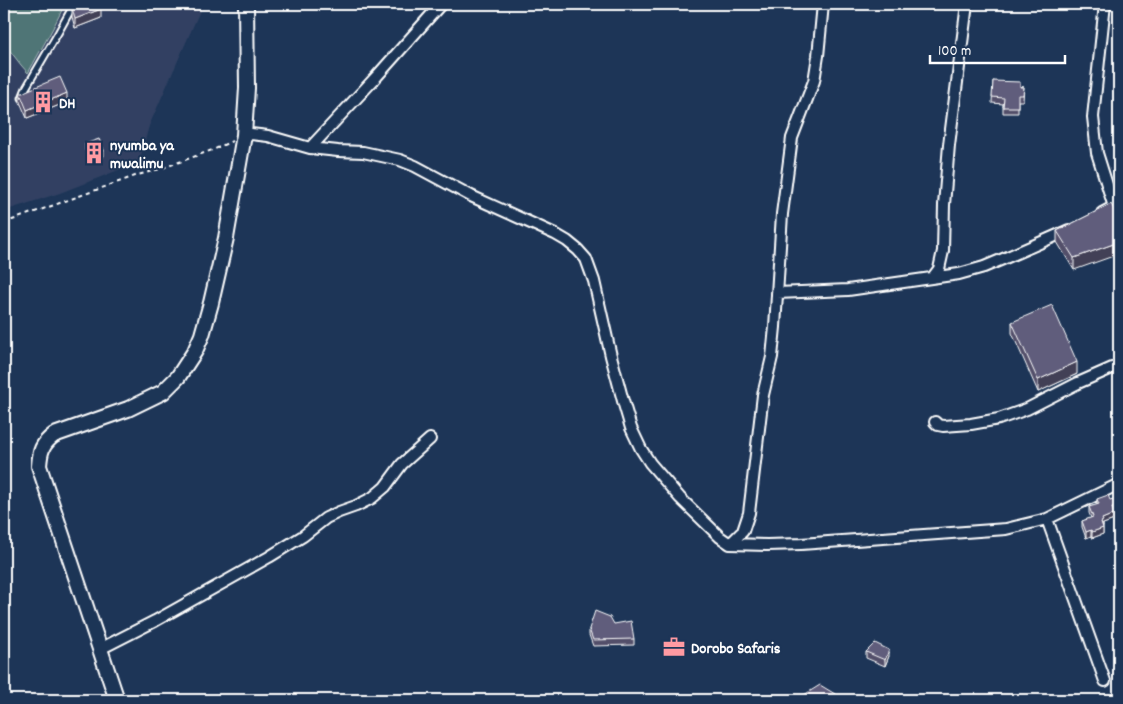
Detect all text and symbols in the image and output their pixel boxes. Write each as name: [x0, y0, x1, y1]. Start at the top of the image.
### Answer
scale bar: [930, 32, 1066, 64]
text: 100 m: [938, 41, 971, 63]
building icon: DH: [30, 89, 56, 115]
place label: DH: [59, 93, 75, 116]
place label: nyumba ya mwalimu: [110, 135, 175, 176]
building icon: nyumba ya mwalimu: [81, 140, 107, 166]
office icon: Dorobo Safaris: [661, 634, 687, 660]
place label: Dorobo Safaris: [691, 638, 781, 661]

